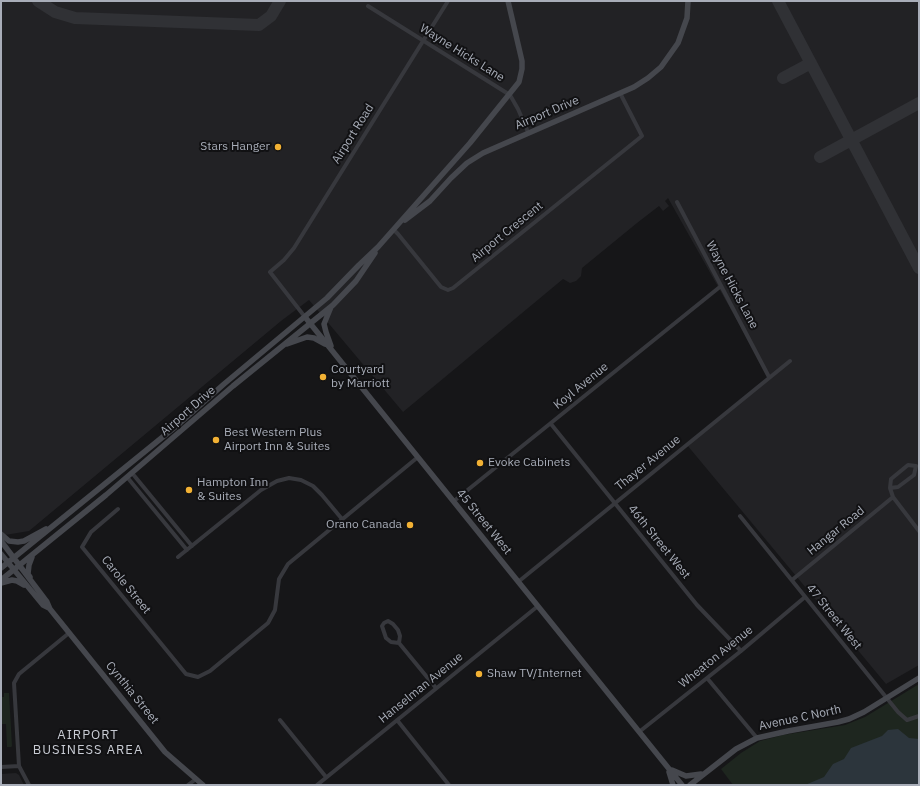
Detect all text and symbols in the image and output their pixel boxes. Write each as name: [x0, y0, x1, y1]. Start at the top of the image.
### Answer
street label: Wayne Hicks Lane: [417, 21, 507, 85]
street label: Airport Drive: [513, 93, 581, 133]
street label: Airport Road: [329, 101, 377, 167]
place label: Stars Hanger: [200, 140, 270, 154]
marker: Stars Hanger: [273, 142, 283, 152]
street label: Airport Crescent: [468, 199, 546, 265]
street label: Wayne Hicks Lane: [703, 239, 761, 331]
street label: Koyl Avenue: [551, 360, 611, 412]
place label: Courtyard by Marriott: [331, 363, 390, 391]
marker: Courtyard by Marriott: [318, 372, 328, 382]
street label: Airport Drive: [158, 383, 218, 439]
place label: Best Western Plus Airport Inn & Suites: [224, 426, 330, 454]
street label: Thayer Avenue: [612, 432, 684, 494]
marker: Best Western Plus Airport Inn & Suites: [211, 435, 221, 445]
place label: Evoke Cabinets: [488, 456, 570, 470]
marker: Evoke Cabinets: [475, 458, 485, 468]
place label: Hampton Inn & Suites: [197, 476, 268, 504]
marker: Hampton Inn & Suites: [184, 485, 194, 495]
street label: 45 Street West: [453, 486, 515, 558]
street label: 46th Street West: [625, 502, 693, 582]
street label: Hangar Road: [805, 504, 867, 558]
place label: Orano Canada: [326, 518, 402, 532]
marker: Orano Canada: [405, 520, 415, 530]
street label: Carole Street: [98, 553, 154, 617]
street label: 47 Street West: [803, 581, 865, 653]
street label: Wheaton Avenue: [676, 623, 756, 691]
street label: Hanselman Avenue: [376, 650, 466, 726]
street label: Cynthia Street: [102, 659, 162, 727]
place label: Shaw TV/Internet: [487, 667, 582, 681]
marker: Shaw TV/Internet: [474, 669, 484, 679]
street label: Avenue C North: [757, 702, 843, 734]
district label: AIRPORT BUSINESS AREA: [33, 727, 143, 758]

